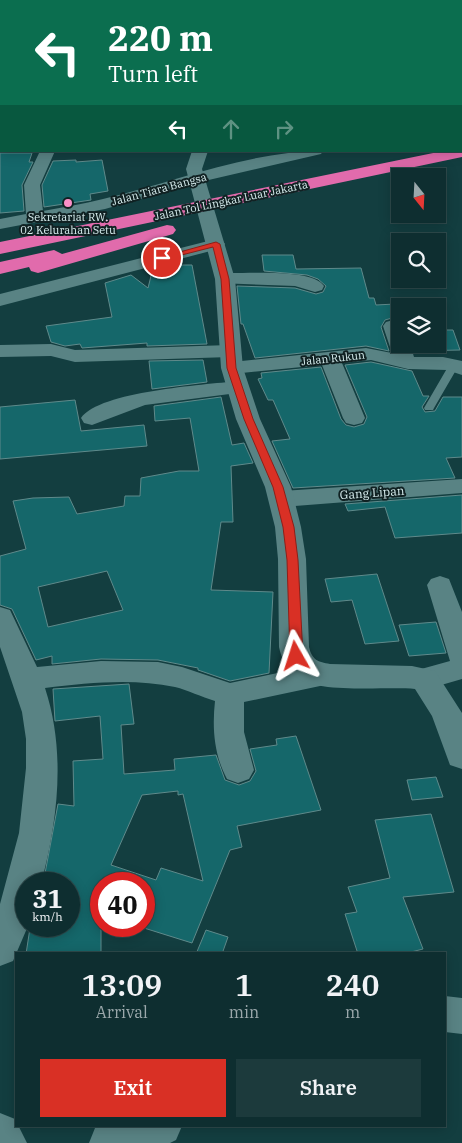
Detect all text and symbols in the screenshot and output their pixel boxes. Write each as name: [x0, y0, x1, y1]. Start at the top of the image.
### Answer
text: 220 m: [108, 15, 213, 61]
icon: left: [25, 20, 90, 85]
text: Turn left: [108, 59, 198, 88]
icon: left: [164, 115, 192, 143]
icon: ahead: [217, 115, 245, 143]
icon: right: [270, 115, 298, 143]
north arrow: [391, 168, 446, 222]
map controls: [391, 168, 446, 353]
street label: Jalan Tiara Bangsa: [110, 170, 208, 208]
street label: Jalan Tol Lingkar Luar Jakarta: [153, 177, 309, 223]
marker: Sekretariat RW. 02 Kelurahan Setu: [62, 197, 74, 209]
place label: Sekretariat RW. 02 Kelurahan Setu: [20, 210, 116, 237]
button: search: [391, 233, 446, 288]
pin: [141, 237, 183, 279]
icon: arrive: [148, 244, 176, 272]
button: layers: [391, 298, 446, 353]
street label: Jalan Rukun: [300, 348, 366, 368]
street label: Gang Lipan: [339, 483, 405, 502]
position arrow: [269, 629, 321, 681]
speed limit sign: 40: [90, 872, 155, 937]
text: 31: [32, 882, 63, 915]
text: km/h: [32, 909, 63, 924]
text: 13:09: [81, 965, 162, 1004]
text: 1: [235, 965, 253, 1004]
text: 240: [326, 965, 380, 1004]
text: Arrival: [96, 1002, 148, 1022]
text: min: [229, 1002, 259, 1022]
text: m: [345, 1002, 360, 1022]
button: Exit: [40, 1059, 226, 1117]
button: Share: [236, 1059, 421, 1117]

